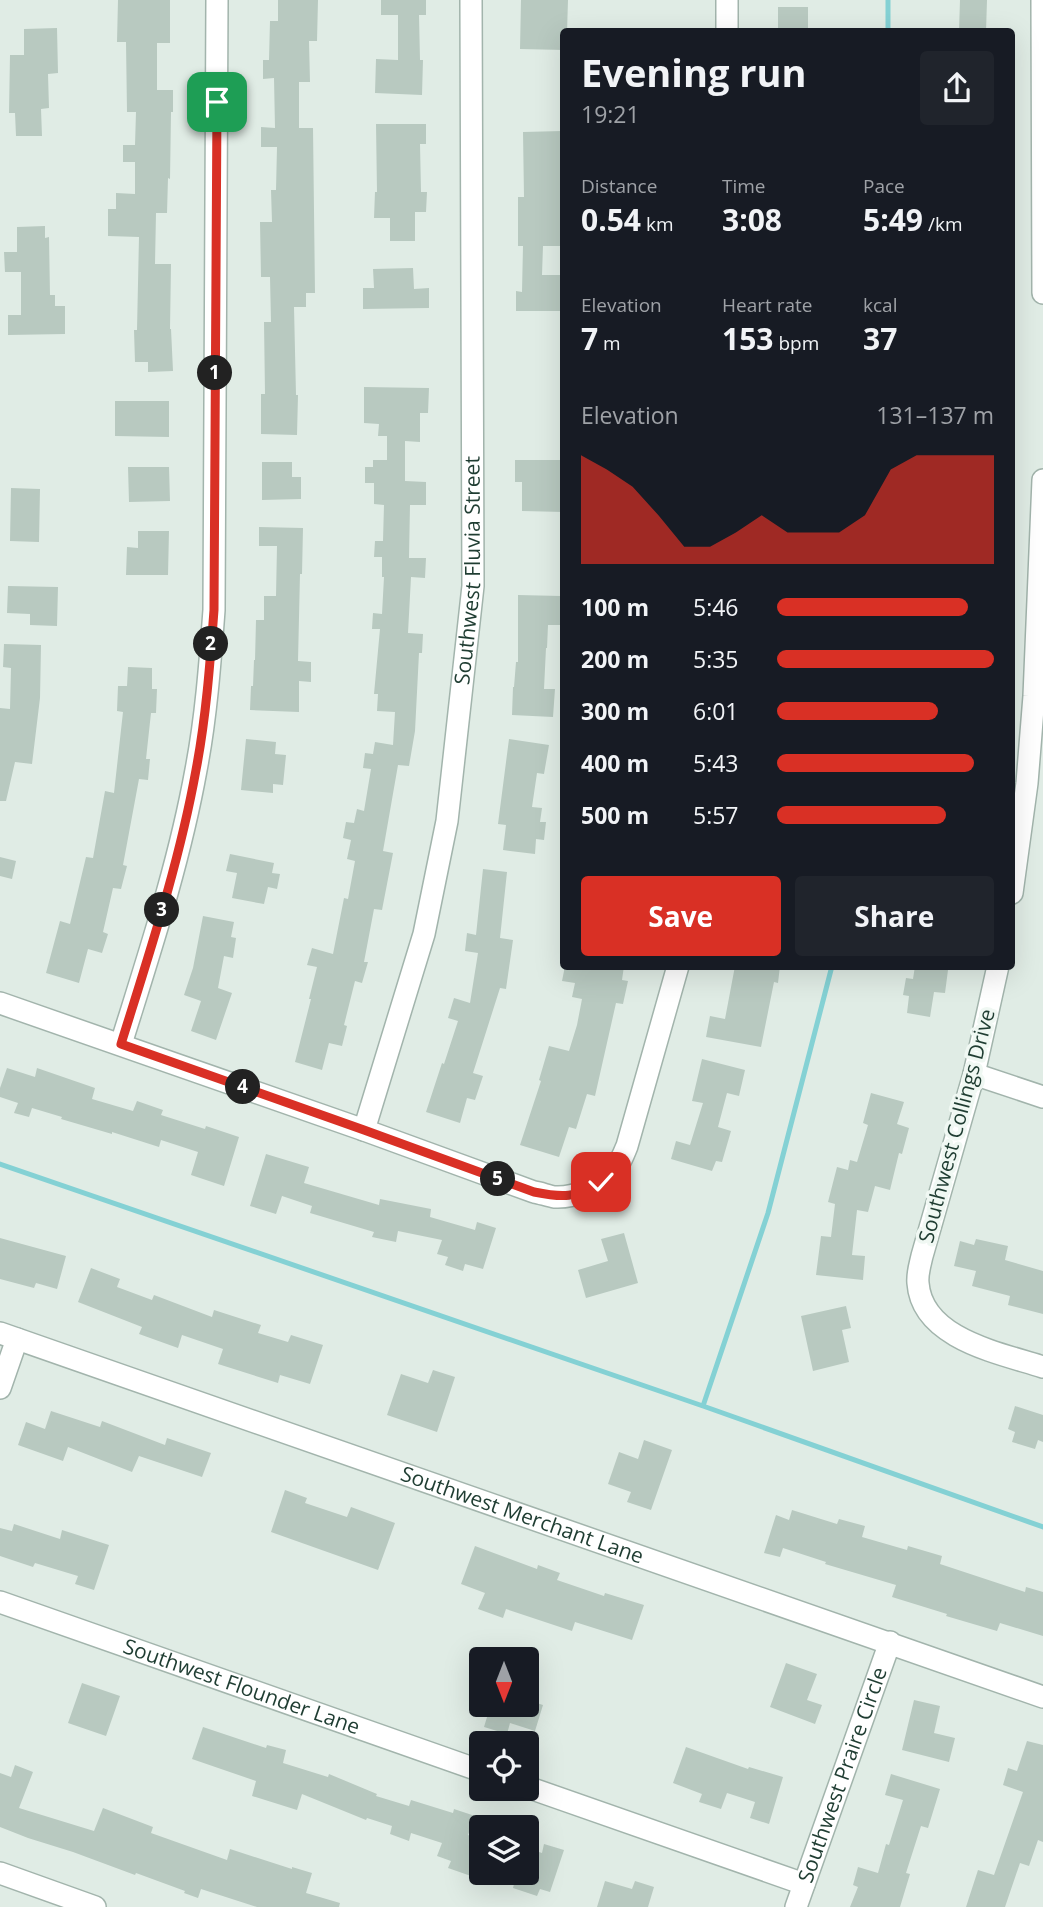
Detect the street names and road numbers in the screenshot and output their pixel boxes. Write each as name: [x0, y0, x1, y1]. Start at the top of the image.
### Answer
street label: Southwest Fluvia Street: [447, 456, 486, 686]
street label: Southwest Collings Drive: [911, 1006, 1001, 1246]
street label: Southwest Merchant Lane: [397, 1459, 648, 1570]
street label: Southwest Flounder Lane: [120, 1631, 364, 1740]
street label: Southwest Praire Circle: [791, 1663, 893, 1886]

